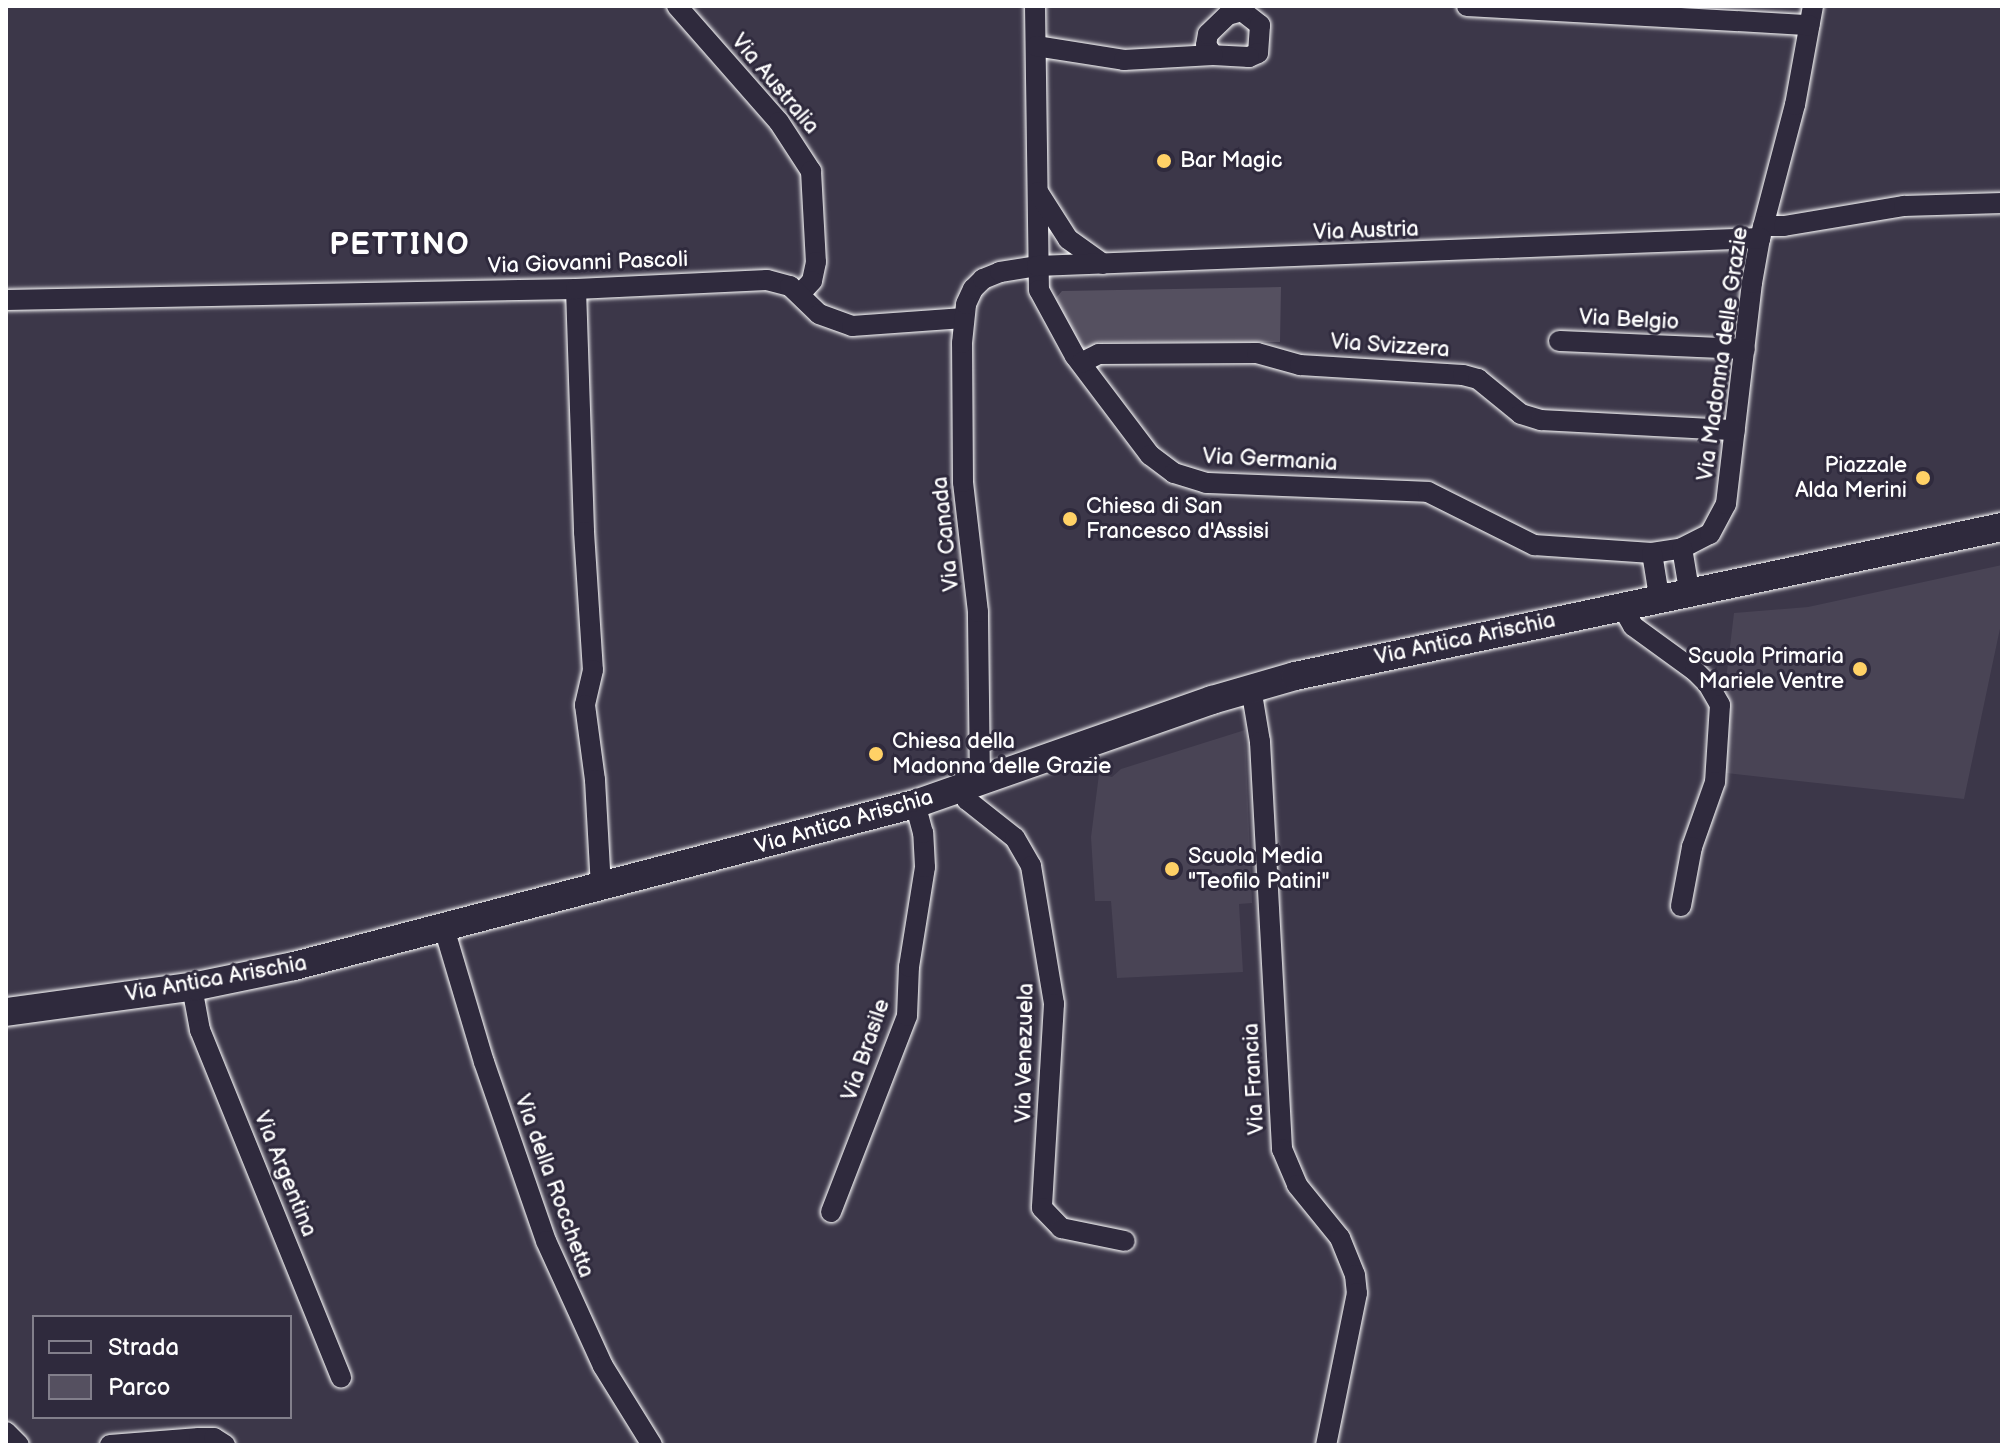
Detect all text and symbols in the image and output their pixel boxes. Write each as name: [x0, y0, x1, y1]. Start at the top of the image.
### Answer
street label: Via Australia: [725, 29, 825, 139]
place label: Bar Magic: [1180, 148, 1282, 174]
marker: Bar Magic: [1155, 152, 1173, 170]
street label: Via Austria: [1313, 216, 1419, 246]
street label: Via Madonna delle Grazie: [1692, 225, 1754, 483]
district label: PETTINO: [329, 227, 471, 263]
street label: Via Giovanni Pascoli: [487, 246, 689, 280]
street label: Via Belgio: [1578, 304, 1680, 336]
street label: Via Svizzera: [1329, 329, 1451, 363]
street label: Via Germania: [1202, 443, 1338, 477]
place label: Piazzale Alda Merini: [1795, 452, 1907, 504]
marker: Piazzale Alda Merini: [1914, 469, 1932, 487]
street label: Via Canada: [927, 475, 965, 593]
place label: Chiesa di San Francesco d'Assisi: [1086, 493, 1269, 544]
marker: Chiesa di San Francesco d'Assisi: [1061, 510, 1079, 528]
street label: Via Antica Arischia: [1372, 607, 1558, 671]
place label: Scuola Primaria Mariele Ventre: [1688, 643, 1844, 694]
marker: Scuola Primaria Mariele Ventre: [1851, 660, 1869, 678]
place label: Chiesa della Madonna delle Grazie: [892, 728, 1111, 780]
marker: Chiesa della Madonna delle Grazie: [867, 745, 885, 763]
street label: Via Antica Arischia: [752, 784, 936, 860]
place label: Scuola Media "Teofilo Patini": [1188, 843, 1330, 894]
marker: Scuola Media "Teofilo Patini": [1163, 860, 1181, 878]
street label: Via Antica Arischia: [123, 950, 309, 1008]
street label: Via Venezuela: [1011, 983, 1039, 1123]
street label: Via Brasile: [836, 996, 896, 1104]
street label: Via Francia: [1238, 1022, 1270, 1136]
street label: Via della Rocchetta: [509, 1091, 599, 1281]
street label: Via Argentina: [248, 1107, 322, 1241]
legend: [32, 1315, 292, 1419]
text: Strada: [108, 1333, 179, 1362]
text: Parco: [108, 1373, 170, 1402]

